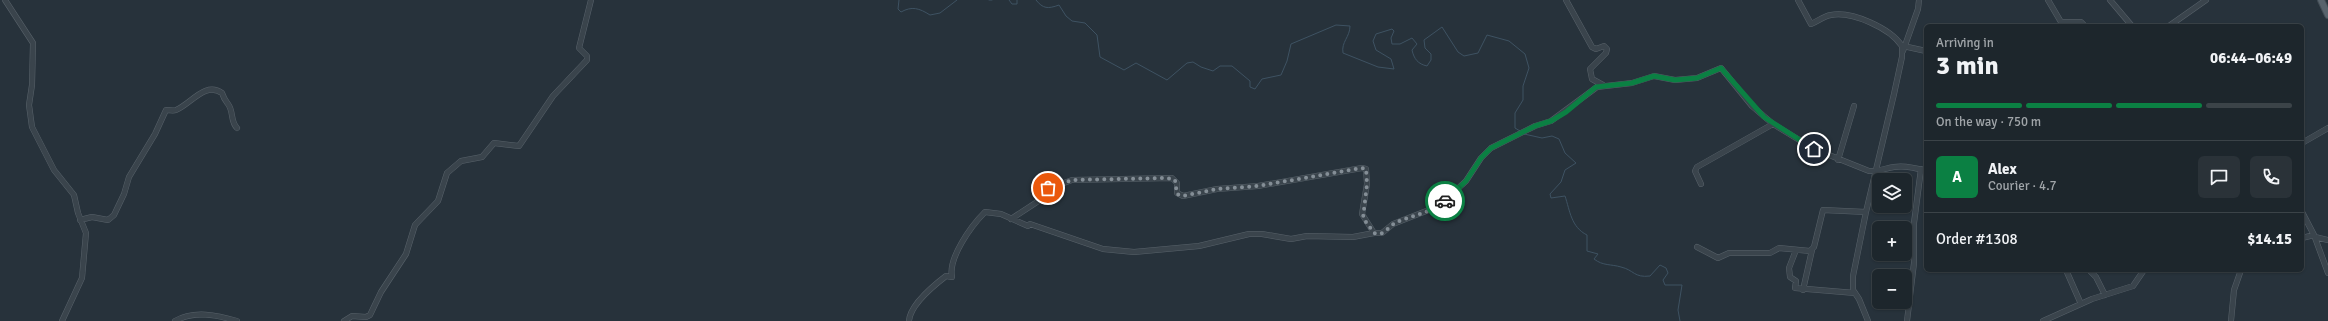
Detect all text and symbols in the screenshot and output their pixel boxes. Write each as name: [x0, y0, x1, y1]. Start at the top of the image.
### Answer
text: Arriving in: [1936, 35, 1994, 51]
text: 06:44–06:49: [2210, 49, 2292, 67]
text: 3 min: [1936, 50, 1999, 82]
text: On the way · 750 m: [1936, 114, 2041, 130]
pin: [1797, 132, 1831, 166]
icon: home: [1803, 138, 1825, 160]
button: chat: [2198, 156, 2240, 198]
button: phone: [2250, 156, 2292, 198]
text: Alex: [1988, 160, 2017, 178]
text: A: [1952, 168, 1962, 186]
pin: [1031, 171, 1065, 205]
map controls: [1872, 173, 1912, 309]
button: layers: [1872, 173, 1912, 213]
icon: bag: [1037, 177, 1059, 199]
text: Courier · 4.7: [1988, 178, 2057, 194]
courier: [1425, 181, 1465, 221]
icon: car: [1434, 190, 1456, 212]
button: +: [1872, 221, 1912, 261]
text: Order #1308: [1936, 230, 2018, 248]
text: $14.15: [2247, 230, 2292, 248]
button: −: [1872, 269, 1912, 309]

